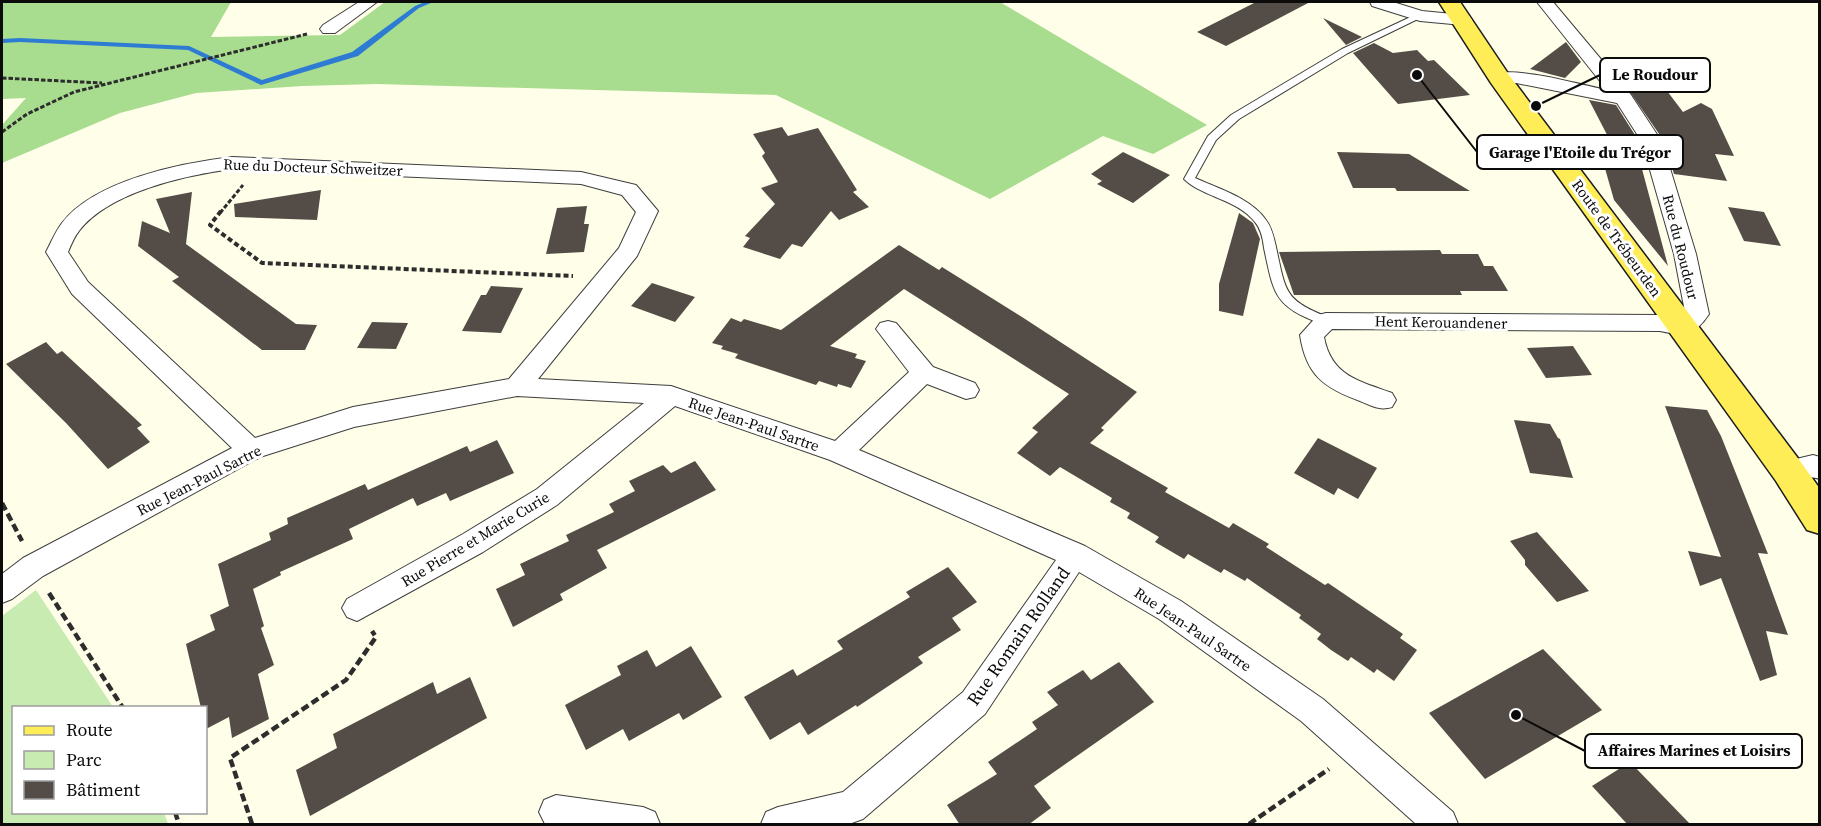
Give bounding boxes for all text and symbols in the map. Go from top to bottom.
callout: Le Roudour [1600,58,1710,92]
text: Le Roudour [1612,63,1699,85]
callout: Garage l'Etoile du Trégor [1477,135,1683,169]
text: Garage l'Etoile du Trégor [1489,141,1671,163]
street label: Rue du Docteur Schweitzer [223,153,404,181]
street label: Route de Trébeurden [1567,175,1667,301]
street label: Rue du Roudour [1658,192,1704,303]
street label: Hent Kerouandener [1374,310,1508,334]
street label: Rue Jean-Paul Sartre [686,392,823,456]
street label: Rue Jean-Paul Sartre [133,439,265,521]
street label: Rue Pierre et Marie Curie [397,486,553,592]
street label: Rue Romain Rolland [961,561,1075,711]
street label: Rue Jean-Paul Sartre [1130,582,1256,676]
legend [12,706,207,814]
text: Route [66,717,113,742]
callout: Affaires Marines et Loisirs [1585,734,1802,768]
text: Affaires Marines et Loisirs [1598,739,1790,761]
text: Parc [66,747,102,772]
text: Bâtiment [66,777,140,802]

